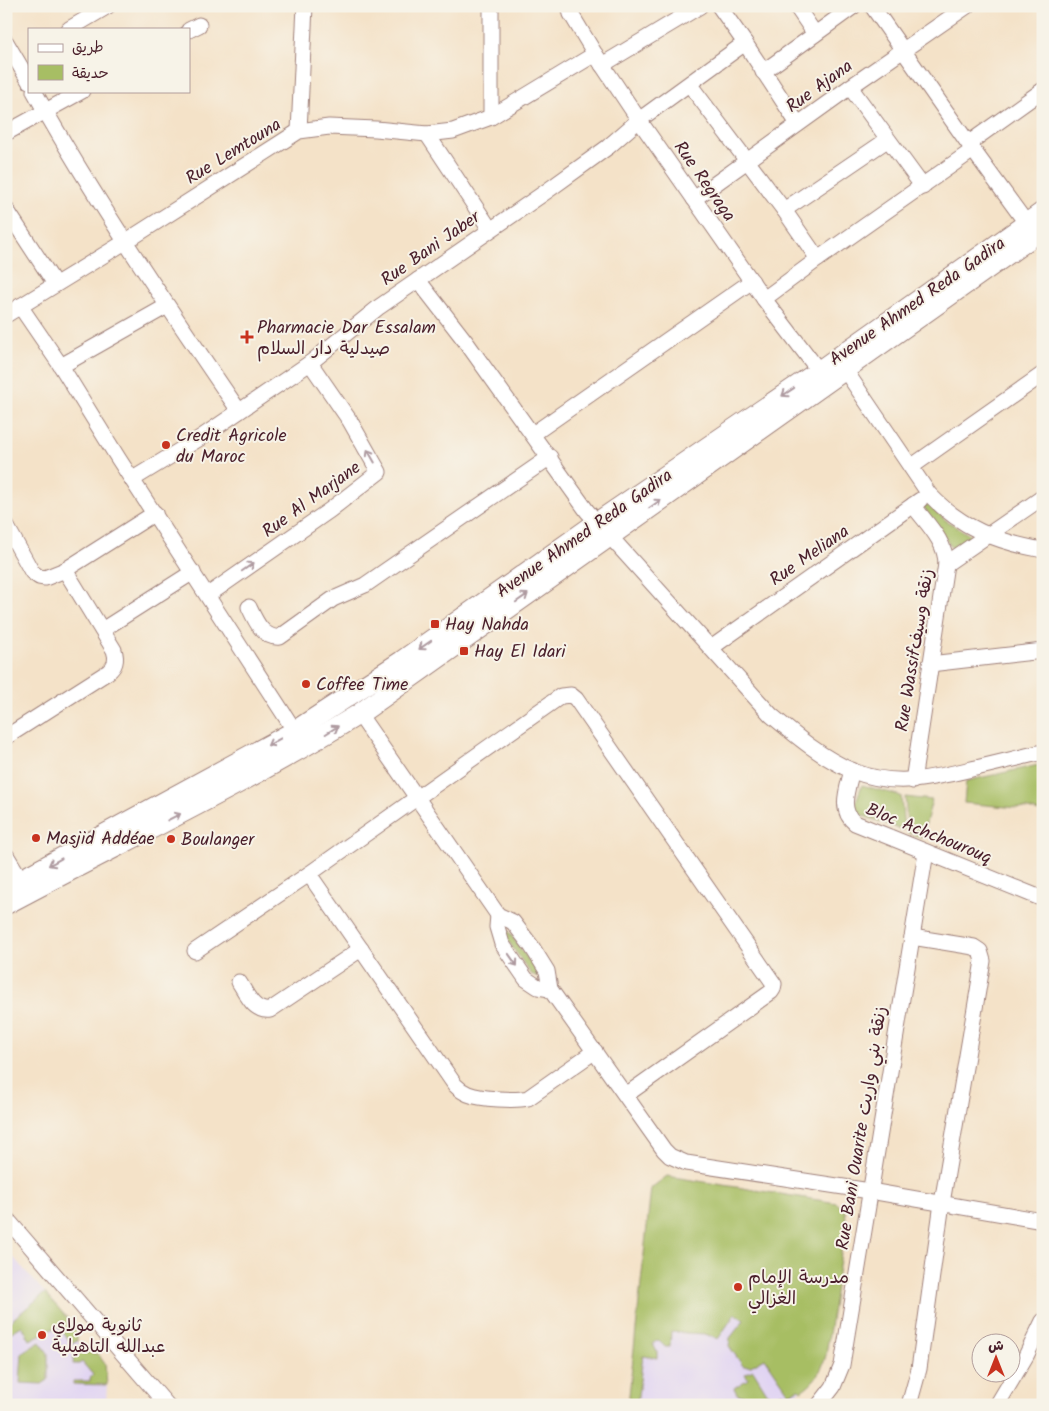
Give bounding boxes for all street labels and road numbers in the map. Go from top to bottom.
street label: Rue Ajana [780,53,859,121]
street label: Rue Lemtouna [180,111,288,193]
street label: Rue Regraga [665,135,742,228]
street label: Rue Bani Jaber [375,204,487,294]
street label: Avenue Ahmed Reda Gadira [824,230,1012,374]
street label: Rue Al Marjane [256,454,367,546]
street label: Avenue Ahmed Reda Gadira [491,462,679,606]
street label: Rue Meliana [764,518,856,594]
street label: Rue Wassifزنقة وسيف [888,567,943,734]
street label: Bloc Achchourouq [861,796,996,873]
street label: Rue Bani Ouarite زنقة بني واريت [829,1004,896,1252]

